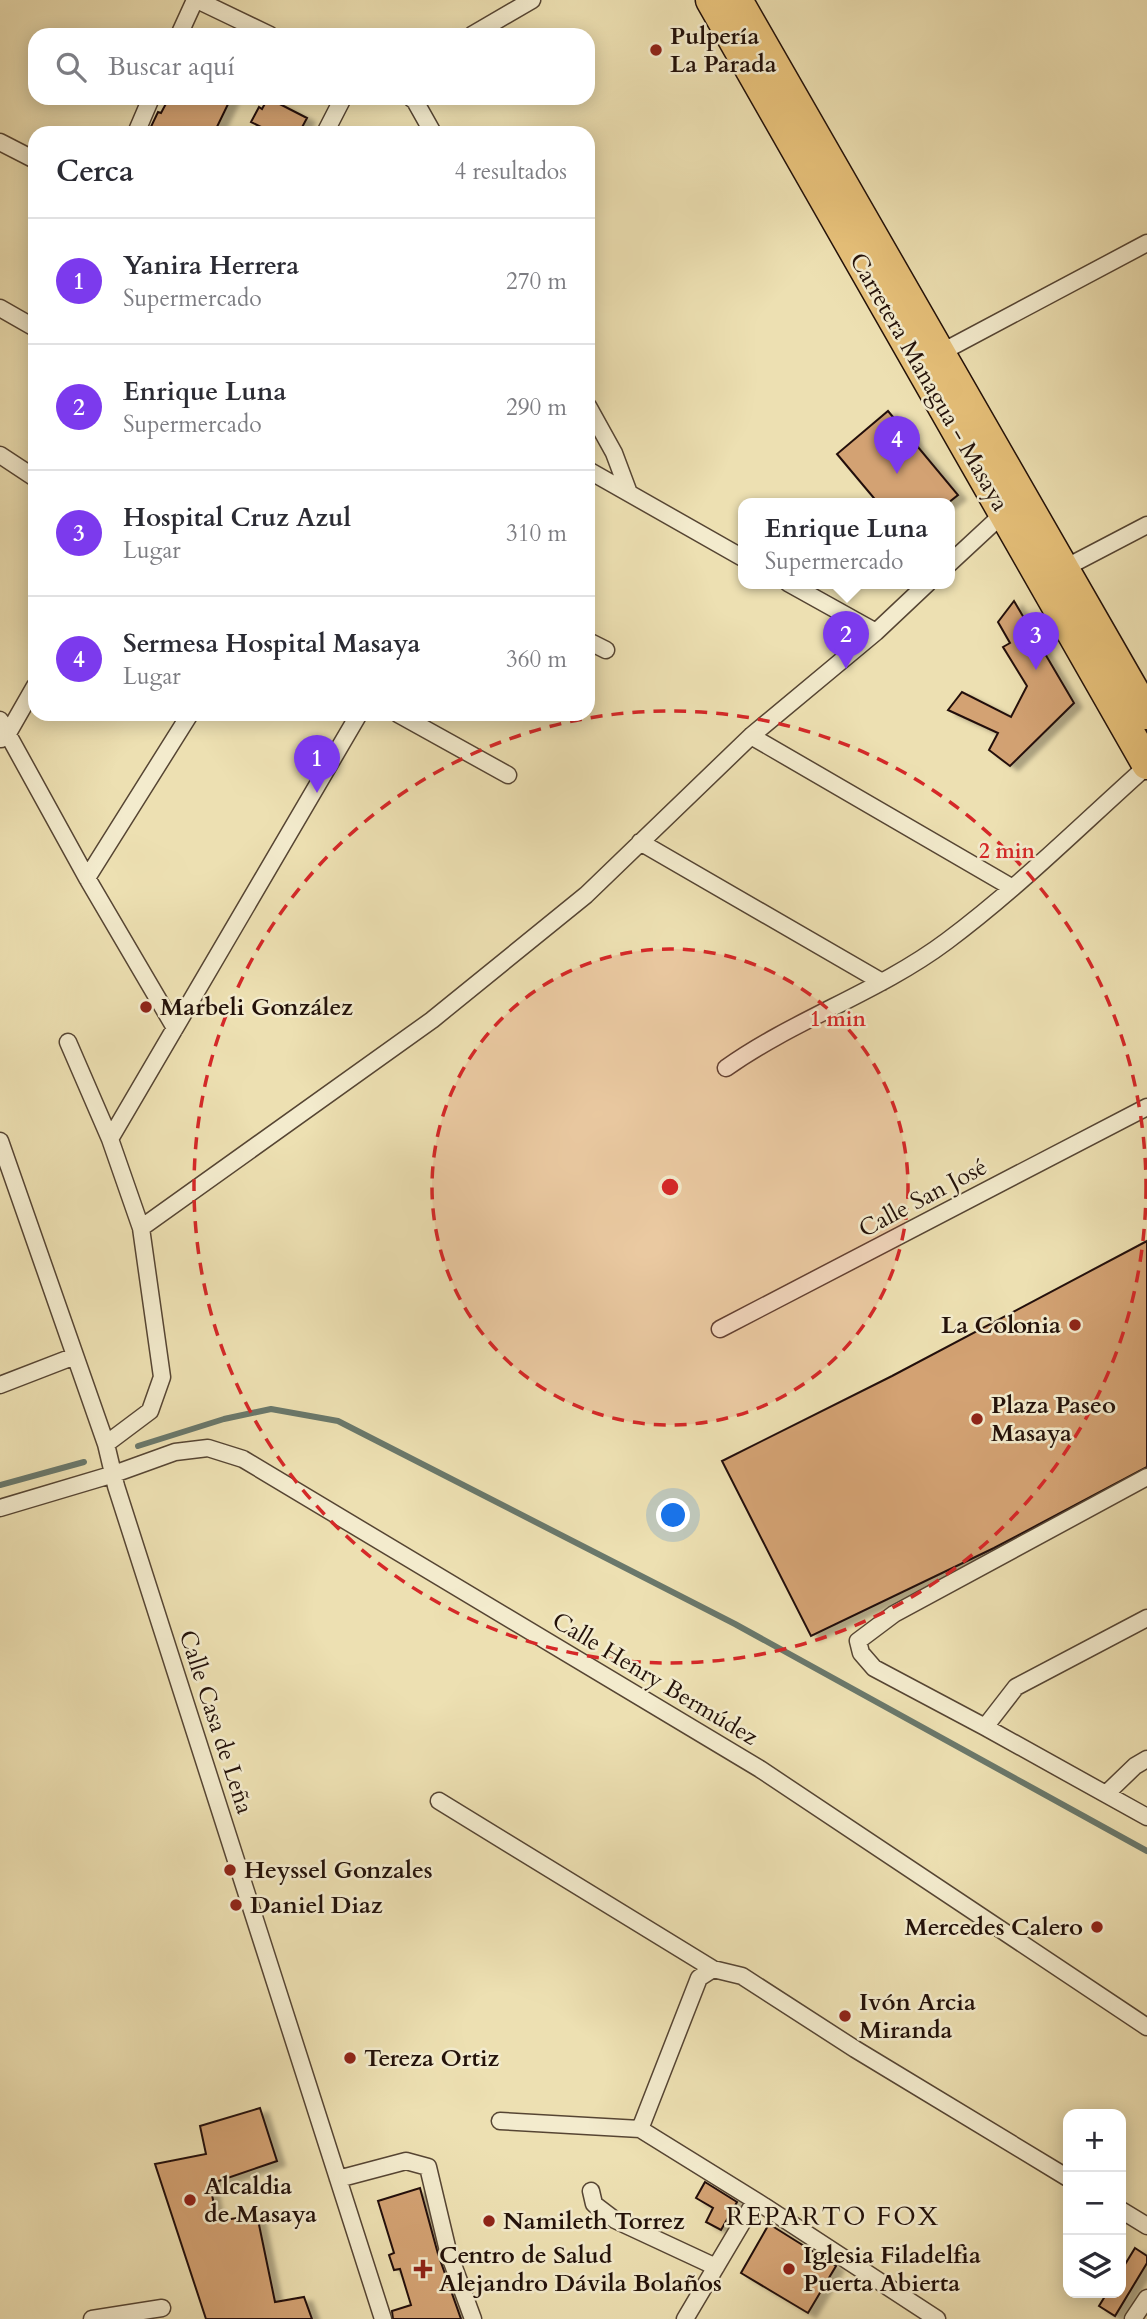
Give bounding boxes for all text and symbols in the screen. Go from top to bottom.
place label: Pulpería La Parada [670,20,777,81]
search box [28,28,595,105]
marker: Pulpería La Parada [648,42,664,58]
icon: search [52,48,90,86]
text: Buscar aquí [108,49,235,84]
text: Cerca [56,151,134,192]
text: 4 resultados [454,156,567,187]
street label: Carretera Managua - Masaya [841,247,1017,518]
text: Yanira Herrera [123,248,299,283]
text: 1 [73,266,85,297]
text: 270 m [506,266,567,297]
text: Supermercado [123,283,262,314]
text: Enrique Luna [123,374,286,409]
text: 2 [73,392,85,423]
text: 290 m [506,392,567,423]
text: Supermercado [123,409,262,440]
pin: 4 [874,416,920,474]
popup [738,498,955,589]
text: Hospital Cruz Azul [123,500,351,535]
text: Enrique Luna [765,511,928,546]
text: 3 [73,518,85,549]
text: 310 m [506,518,567,549]
text: Lugar [123,535,181,566]
text: Supermercado [765,546,903,577]
pin: 2 [823,611,869,669]
pin: 3 [1013,612,1059,670]
text: Sermesa Hospital Masaya [123,626,420,661]
text: 4 [73,644,85,675]
text: 360 m [506,644,567,675]
text: Lugar [123,661,181,692]
pin: 1 [294,735,340,793]
text: 2 min [979,837,1035,866]
place label: Marbeli González [160,991,353,1024]
marker: Marbeli González [138,999,154,1015]
text: 1 min [810,1005,866,1034]
street label: Calle San José [853,1150,993,1246]
centre of rings [658,1175,682,1199]
place label: La Colonia [941,1309,1061,1342]
marker: La Colonia [1067,1317,1083,1333]
place label: Plaza Paseo Masaya [991,1389,1116,1450]
marker: Plaza Paseo Masaya [969,1411,985,1427]
your location [656,1498,690,1532]
street label: Calle Henry Bermúdez [546,1604,764,1754]
street label: Calle Casa de Leña [171,1626,261,1819]
place label: Heyssel Gonzales [244,1854,433,1887]
marker: Heyssel Gonzales [222,1862,238,1878]
place label: Daniel Diaz [250,1889,383,1922]
marker: Daniel Diaz [228,1897,244,1913]
place label: Mercedes Calero [904,1911,1083,1944]
marker: Mercedes Calero [1089,1919,1105,1935]
place label: Ivón Arcia Miranda [859,1986,976,2047]
marker: Ivón Arcia Miranda [837,2008,853,2024]
place label: Tereza Ortiz [364,2042,500,2075]
marker: Tereza Ortiz [342,2050,358,2066]
map controls [1063,2109,1126,2298]
button: + [1063,2109,1126,2172]
place label: Alcaldia de Masaya [204,2170,317,2231]
button: − [1063,2172,1126,2235]
marker: Alcaldia de Masaya [182,2192,198,2208]
district label: REPARTO FOX [726,2199,940,2234]
place label: Namileth Torrez [503,2205,685,2238]
marker: Namileth Torrez [481,2213,497,2229]
button: layers [1063,2235,1126,2298]
place label: Centro de Salud Alejandro Dávila Bolaños [439,2239,722,2300]
place label: Iglesia Filadelfia Puerta Abierta [803,2239,981,2300]
marker: Centro de Salud Alejandro Dávila Bolaños [413,2259,433,2279]
marker: Iglesia Filadelfia Puerta Abierta [781,2261,797,2277]

